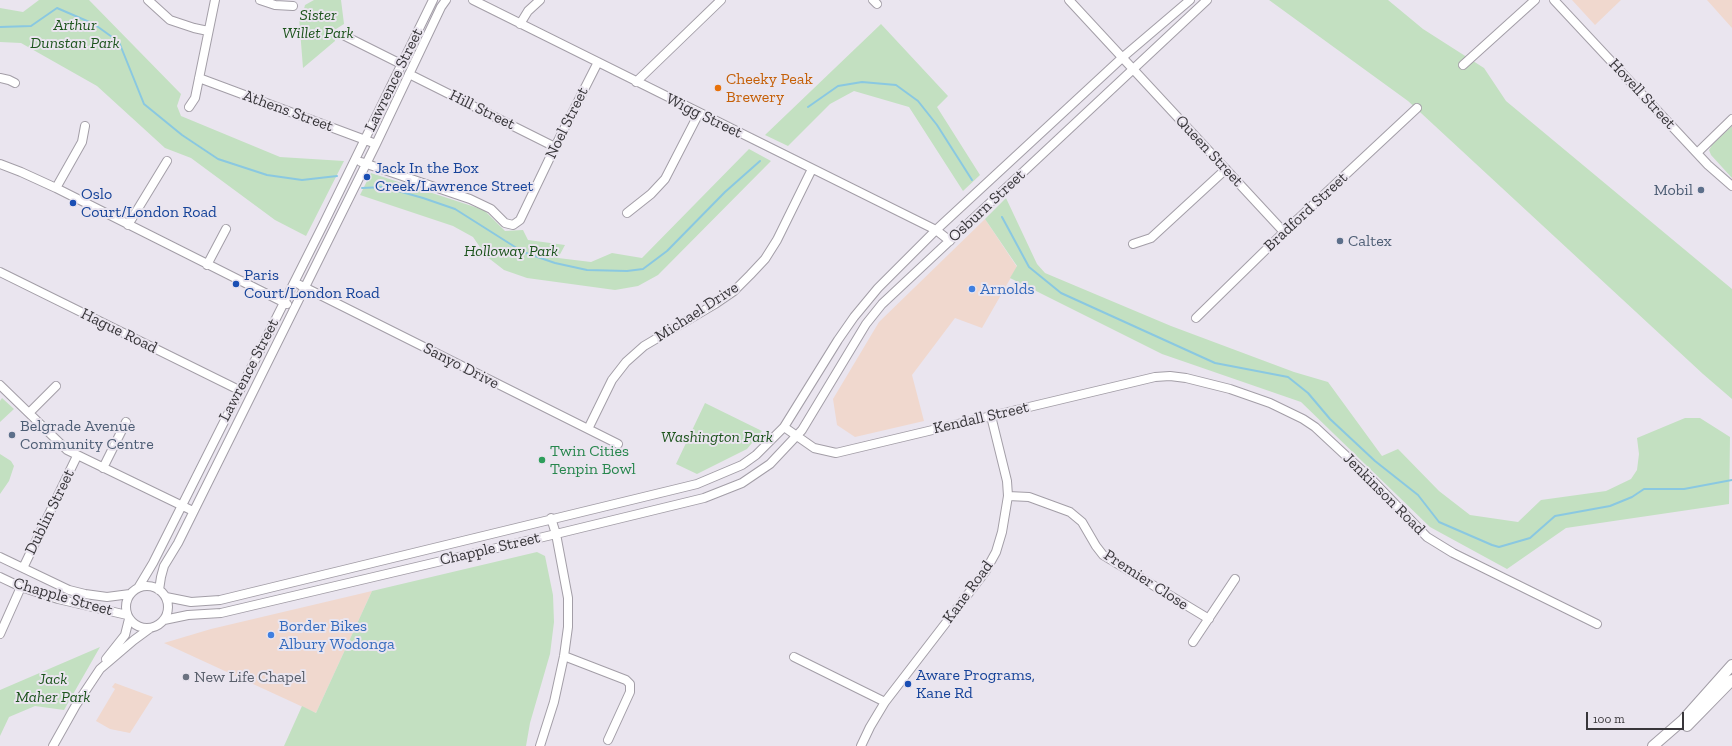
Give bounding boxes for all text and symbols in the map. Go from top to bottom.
park label: Sister Willet Park [282,5,354,43]
park label: Arthur Dunstan Park [30,15,120,53]
street label: Lawrence Street [361,25,427,135]
street label: Hovell Street [1605,55,1679,133]
place label: Cheeky Peak Brewery [726,69,813,107]
marker: Cheeky Peak Brewery [713,83,723,93]
street label: Noel Street [541,84,593,162]
street label: Athens Street [240,86,336,136]
street label: Hill Street [446,86,518,134]
street label: Wigg Street [663,89,745,143]
street label: Queen Street [1171,111,1247,191]
place label: Jack In the Box Creek/Lawrence Street [375,158,533,196]
street label: Osburn Street [945,166,1029,246]
street label: Bradford Street [1260,168,1352,256]
marker: Jack In the Box Creek/Lawrence Street [362,172,372,182]
place label: Mobil [1654,180,1693,200]
place label: Oslo Court/London Road [81,184,217,222]
marker: Mobil [1696,185,1706,195]
marker: Oslo Court/London Road [68,198,78,208]
place label: Caltex [1348,231,1392,251]
marker: Caltex [1335,236,1345,246]
park label: Holloway Park [464,241,558,261]
place label: Paris Court/London Road [244,265,380,303]
street label: Michael Drive [652,278,742,346]
marker: Paris Court/London Road [231,279,241,289]
place label: Arnolds [980,279,1035,299]
marker: Arnolds [967,284,977,294]
street label: Hague Road [78,304,160,358]
street label: Lawrence Street [215,316,283,424]
street label: Sanyo Drive [420,339,502,393]
street label: Kendall Street [931,398,1031,438]
place label: Belgrade Avenue Community Centre [20,416,154,454]
park label: Washington Park [661,427,773,447]
marker: Belgrade Avenue Community Centre [7,430,17,440]
place label: Twin Cities Tenpin Bowl [550,441,636,479]
street label: Jenkinson Road [1339,449,1429,539]
marker: Twin Cities Tenpin Bowl [537,455,547,465]
street label: Dublin Street [21,466,79,558]
street label: Chapple Street [438,528,542,570]
street label: Premier Close [1100,546,1192,614]
street label: Kane Road [939,557,997,627]
street label: Chapple Street [11,574,115,620]
place label: Border Bikes Albury Wodonga [279,616,395,654]
marker: Border Bikes Albury Wodonga [266,630,276,640]
place label: Aware Programs, Kane Rd [916,665,1035,703]
place label: New Life Chapel [194,667,306,687]
park label: Jack Maher Park [16,669,90,707]
marker: New Life Chapel [181,672,191,682]
marker: Aware Programs, Kane Rd [903,679,913,689]
scale bar [1588,704,1686,730]
text: 100 m [1593,712,1625,726]

